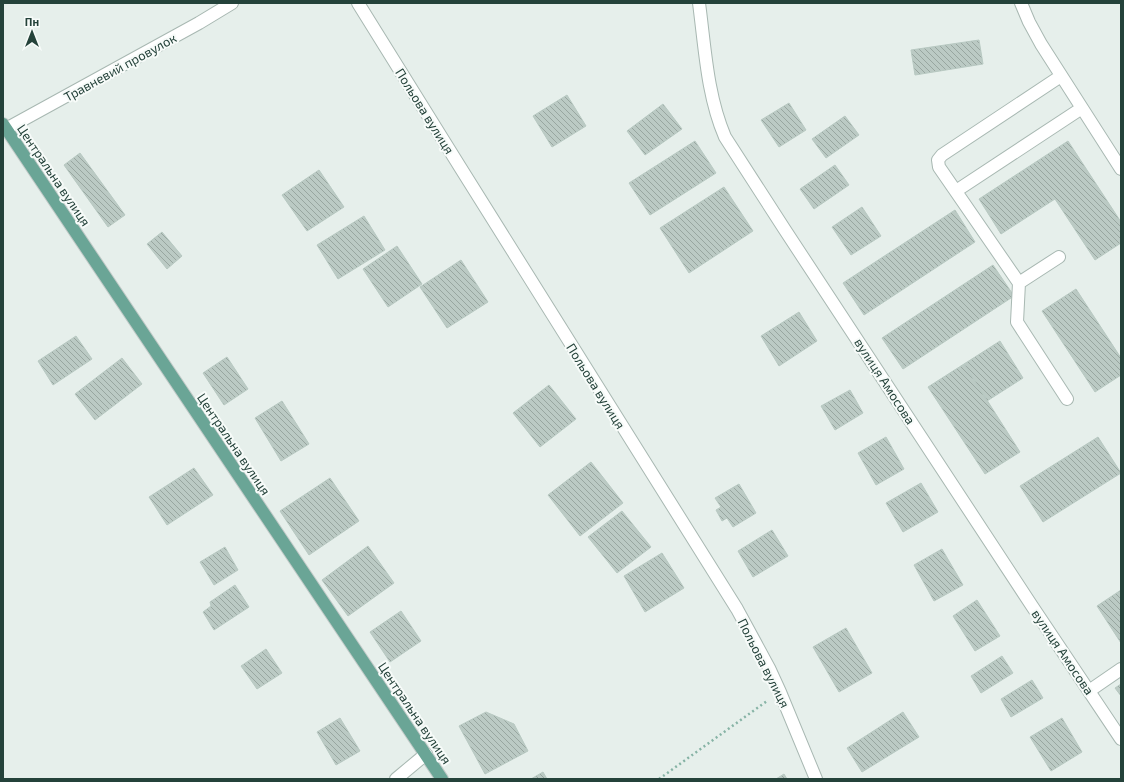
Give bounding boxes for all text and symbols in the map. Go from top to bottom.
north arrow [12,12,52,52]
text: Пн [25,15,39,28]
street label: Травневий провулок [61,29,179,105]
street label: Польова вулиця [392,65,458,157]
street label: Центральна вулиця [14,121,94,229]
street label: вулиця Амосова [851,335,919,427]
street label: Польова вулиця [563,340,629,432]
street label: Центральна вулиця [194,390,274,498]
street label: вулиця Амосова [1029,606,1097,698]
street label: Польова вулиця [735,616,793,710]
street label: Центральна вулиця [375,659,455,767]

